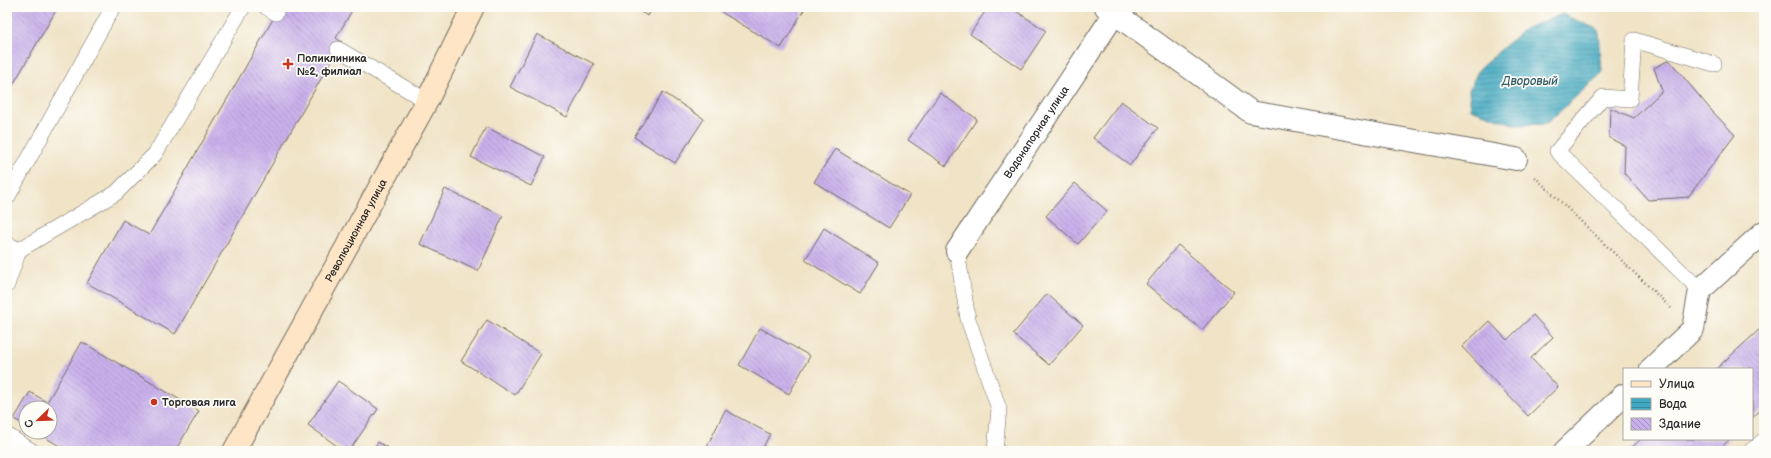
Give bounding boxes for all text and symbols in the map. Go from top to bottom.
place label: Поликлиника №2, филиал [297,52,367,78]
marker: Поликлиника №2, филиал [282,58,294,70]
water label: Дворовый [1501,74,1558,89]
street label: Водонапорная улица [1001,83,1072,181]
street label: Революционная улица [322,176,390,284]
legend [1623,368,1753,440]
text: Улица [1659,377,1695,392]
place label: Торговая лига [162,396,237,409]
marker: Торговая лига [149,397,159,407]
text: Вода [1659,397,1687,412]
north arrow [18,400,58,440]
text: С [22,417,37,430]
text: Здание [1659,417,1701,432]

